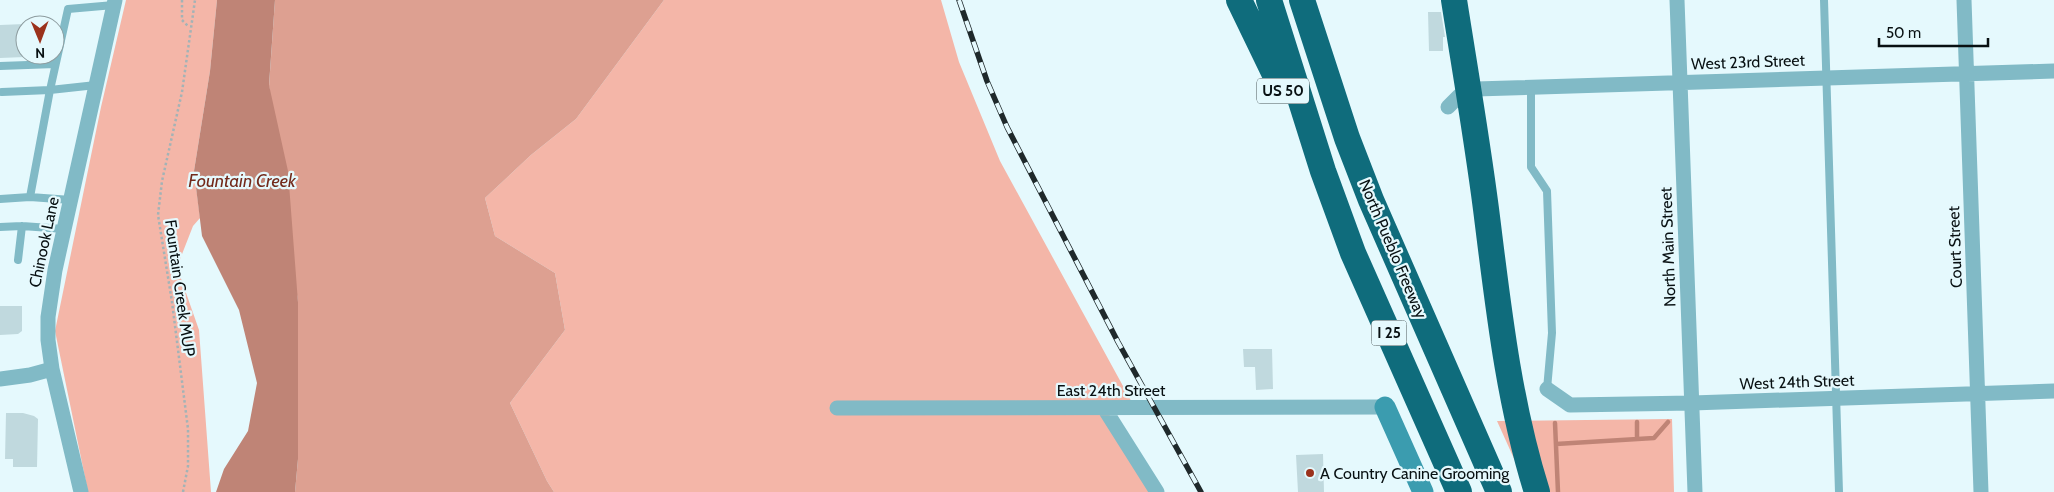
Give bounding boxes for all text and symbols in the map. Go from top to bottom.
north arrow [15,15,65,65]
scale bar [1879,15,1988,47]
text: 50 m [1886,24,1921,42]
text: N [35,44,45,62]
street label: West 23rd Street [1691,50,1806,73]
road number: US 50 [1257,78,1309,104]
water label: Fountain Creek [188,170,297,192]
street label: North Pueblo Freeway [1355,177,1431,321]
street label: North Main Street [1656,186,1680,307]
street label: Chinook Lane [25,195,63,289]
street label: Court Street [1944,205,1966,288]
street label: Fountain Creek MUP [161,218,199,358]
road number: I 25 [1372,320,1406,346]
street label: West 24th Street [1739,370,1855,393]
street label: East 24th Street [1057,381,1166,400]
place label: A Country Canine Grooming [1320,464,1510,483]
marker: A Country Canine Grooming [1304,467,1316,479]

